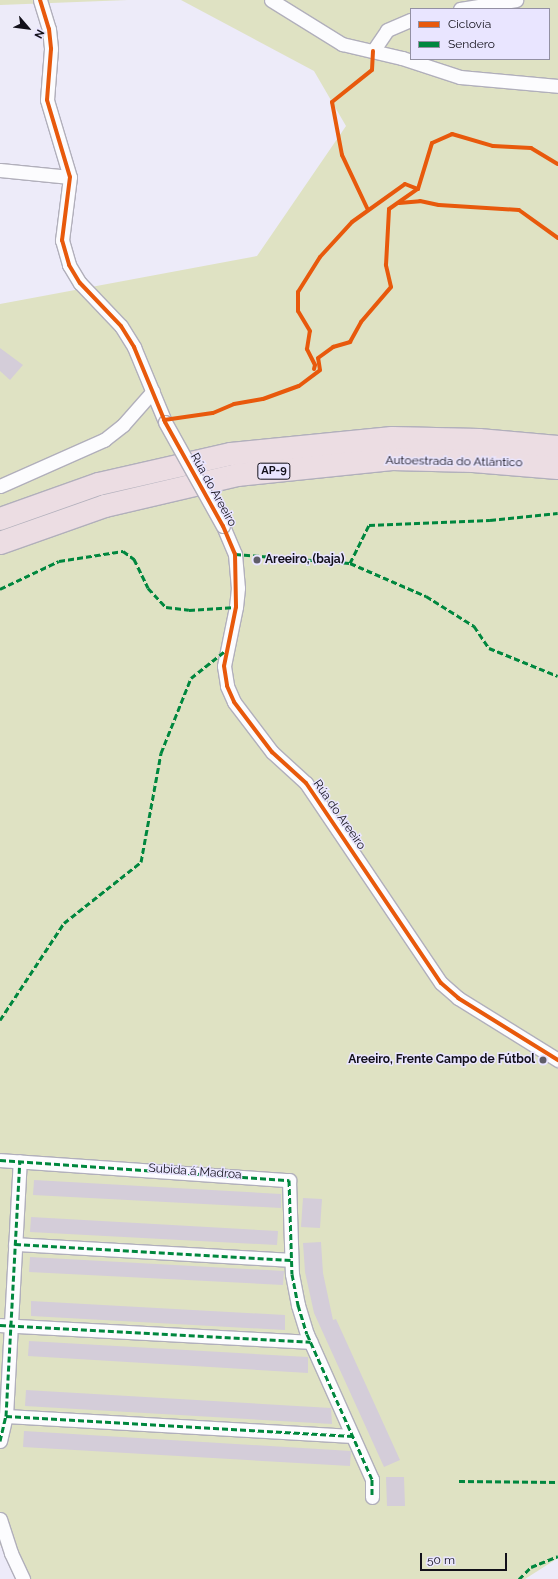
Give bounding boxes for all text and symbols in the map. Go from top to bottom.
north arrow [8,8,48,48]
legend [410,8,550,60]
text: Ciclovía [448,17,491,31]
text: N [31,27,47,41]
text: Sendero [448,37,495,51]
street label: Rúa do Areeiro [187,451,239,529]
street label: Autoestrada do Atlántico [385,454,523,470]
road number: AP-9 [257,462,291,480]
place label: Areeiro, (baja) [265,553,344,567]
marker: Areeiro, (baja) [252,555,262,565]
street label: Rúa do Areeiro [310,777,368,853]
place label: Areeiro, Frente Campo de Fútbol [348,1053,535,1067]
marker: Areeiro, Frente Campo de Fútbol [538,1055,548,1065]
street label: Subida á Madroa [148,1162,242,1182]
scale bar [422,1545,509,1571]
text: 50 m [427,1553,455,1567]

